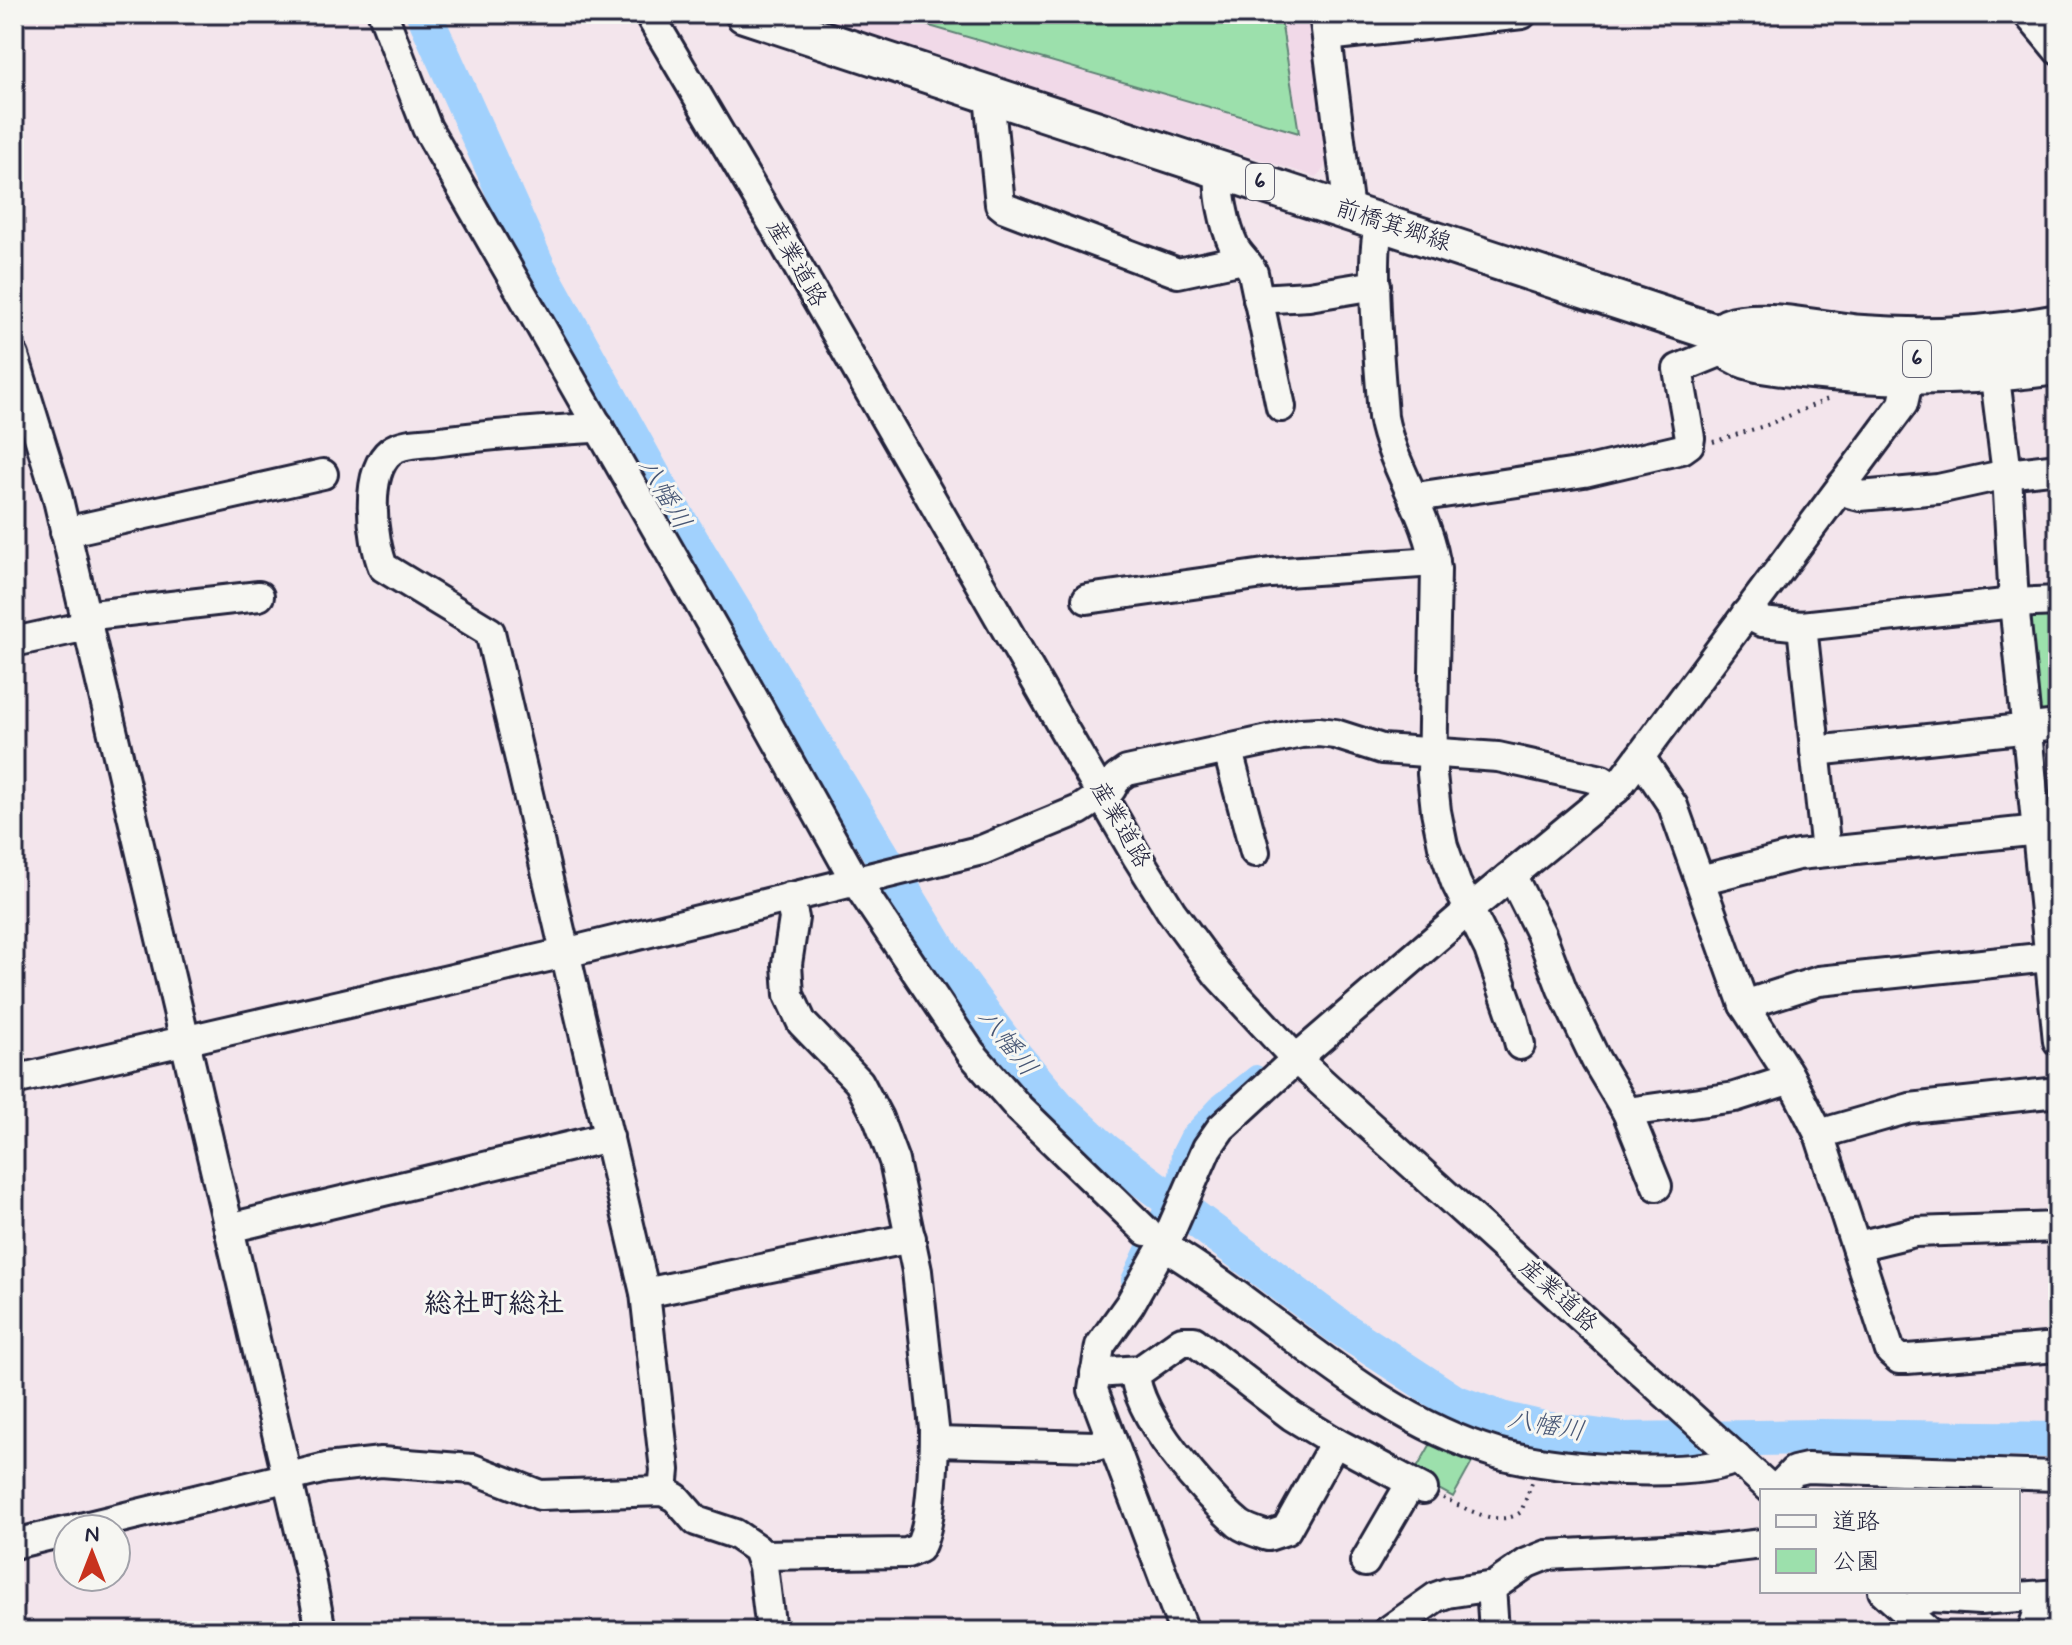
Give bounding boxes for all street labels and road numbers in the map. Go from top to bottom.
road number: 6 [1246,164,1274,200]
street label: 前橋箕郷線 [1331,193,1455,259]
street label: 産業道路 [759,215,833,313]
road number: 6 [1903,341,1931,377]
street label: 産業道路 [1083,776,1157,874]
street label: 産業道路 [1512,1252,1604,1340]

